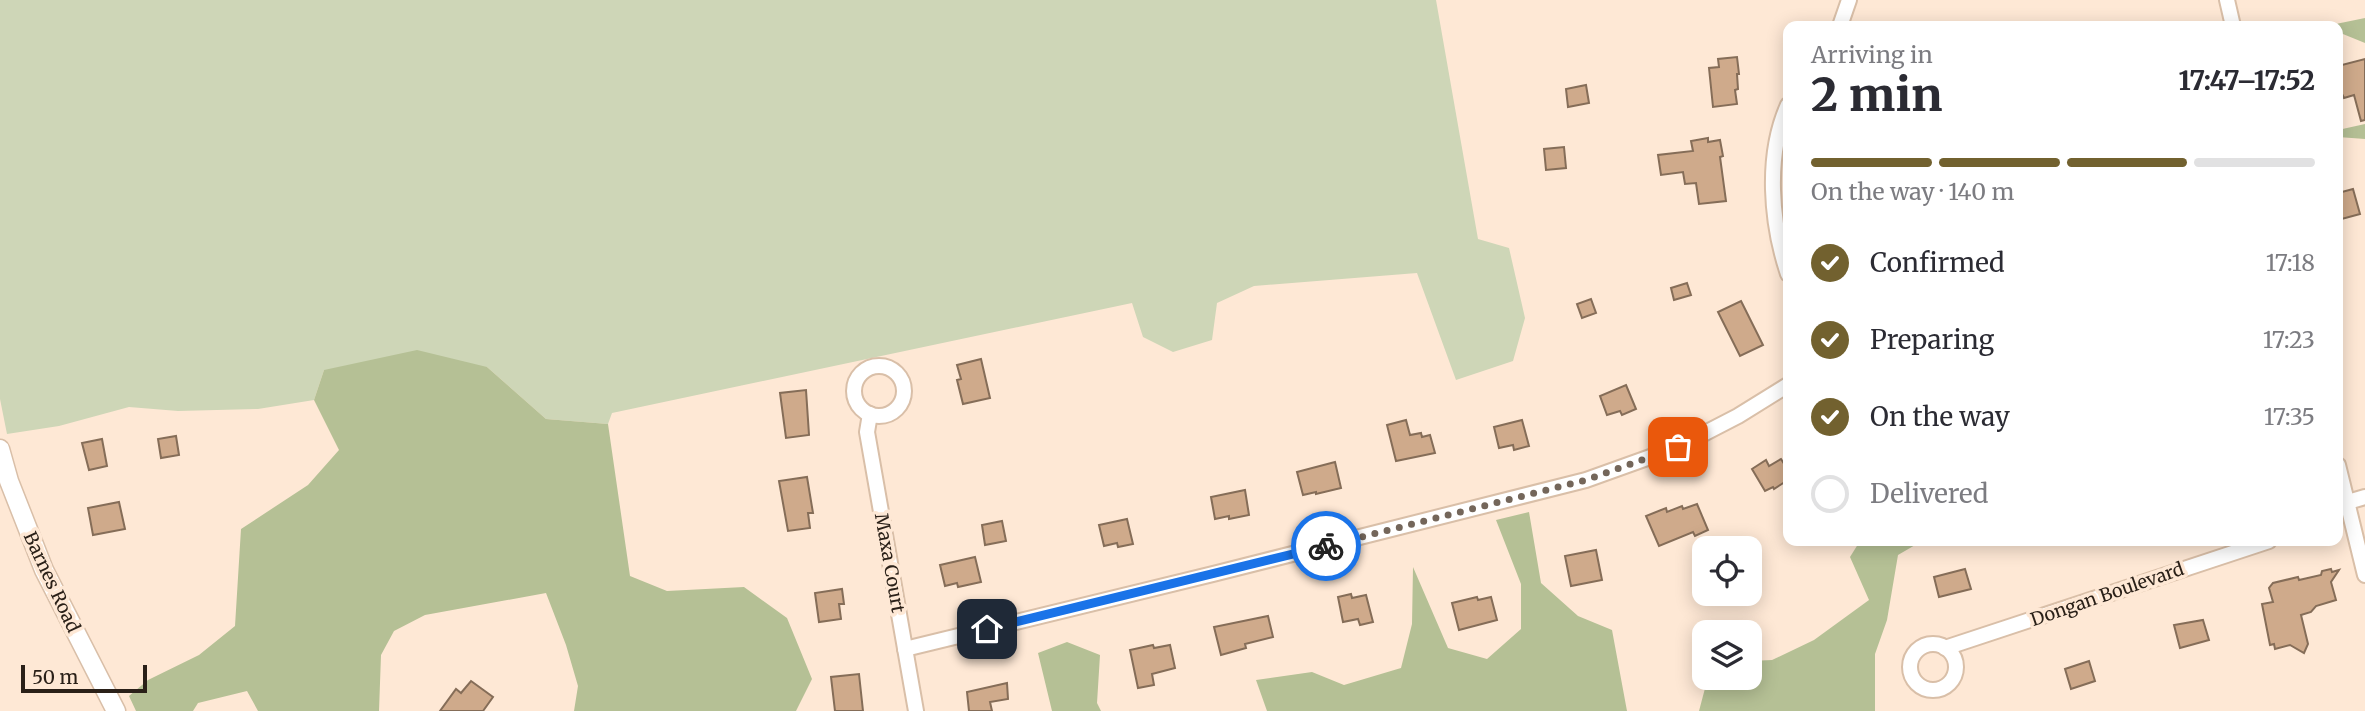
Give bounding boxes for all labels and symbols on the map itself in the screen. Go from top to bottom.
pin [1648,417,1708,477]
street label: Maxa Court [870,511,910,615]
courier [1291,511,1361,581]
street label: Barnes Road [19,528,85,636]
street label: Dongan Boulevard [2027,557,2187,631]
pin [957,599,1017,659]
scale bar [21,662,147,694]

